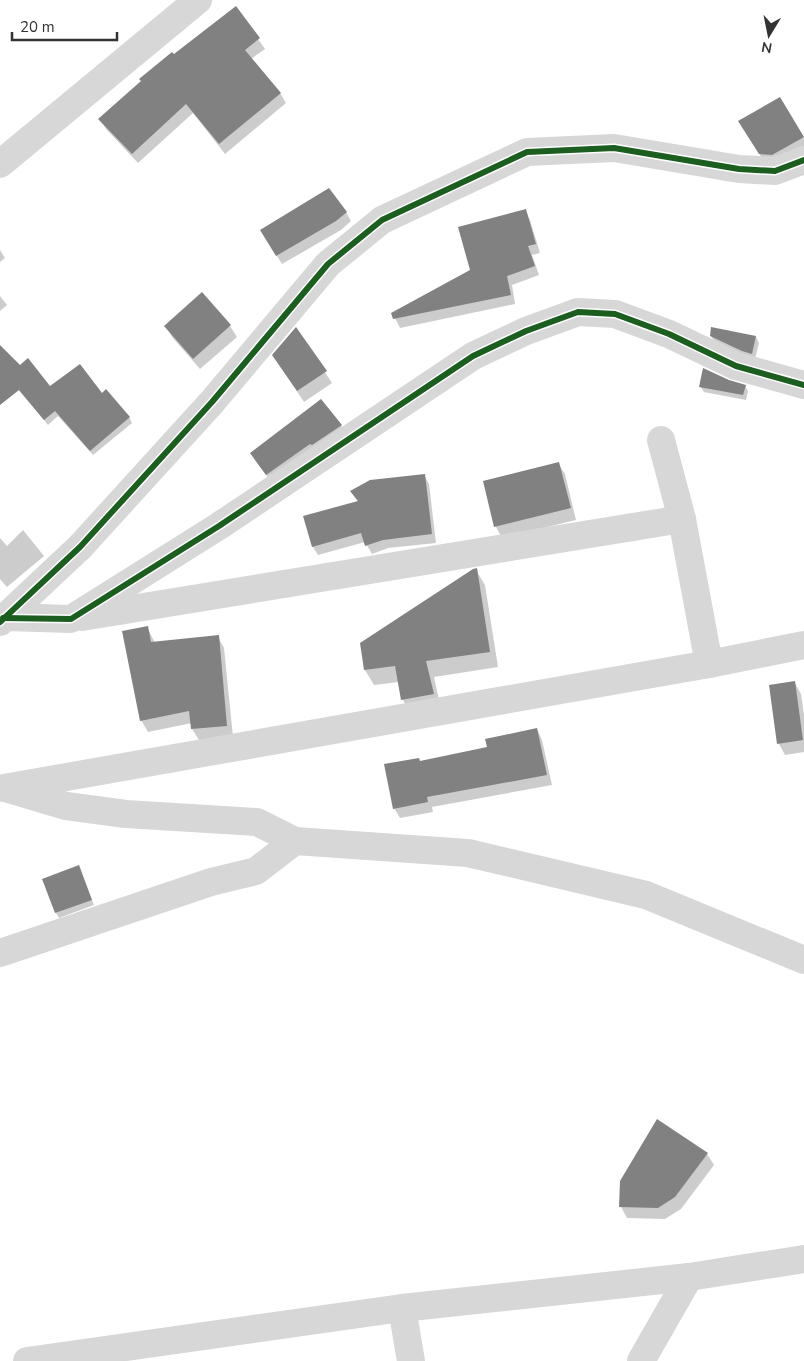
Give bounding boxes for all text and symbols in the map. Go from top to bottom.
scale bar [12,10,118,42]
north arrow [744,10,794,60]
text: 20 m [20,17,55,37]
text: N [760,37,774,58]

